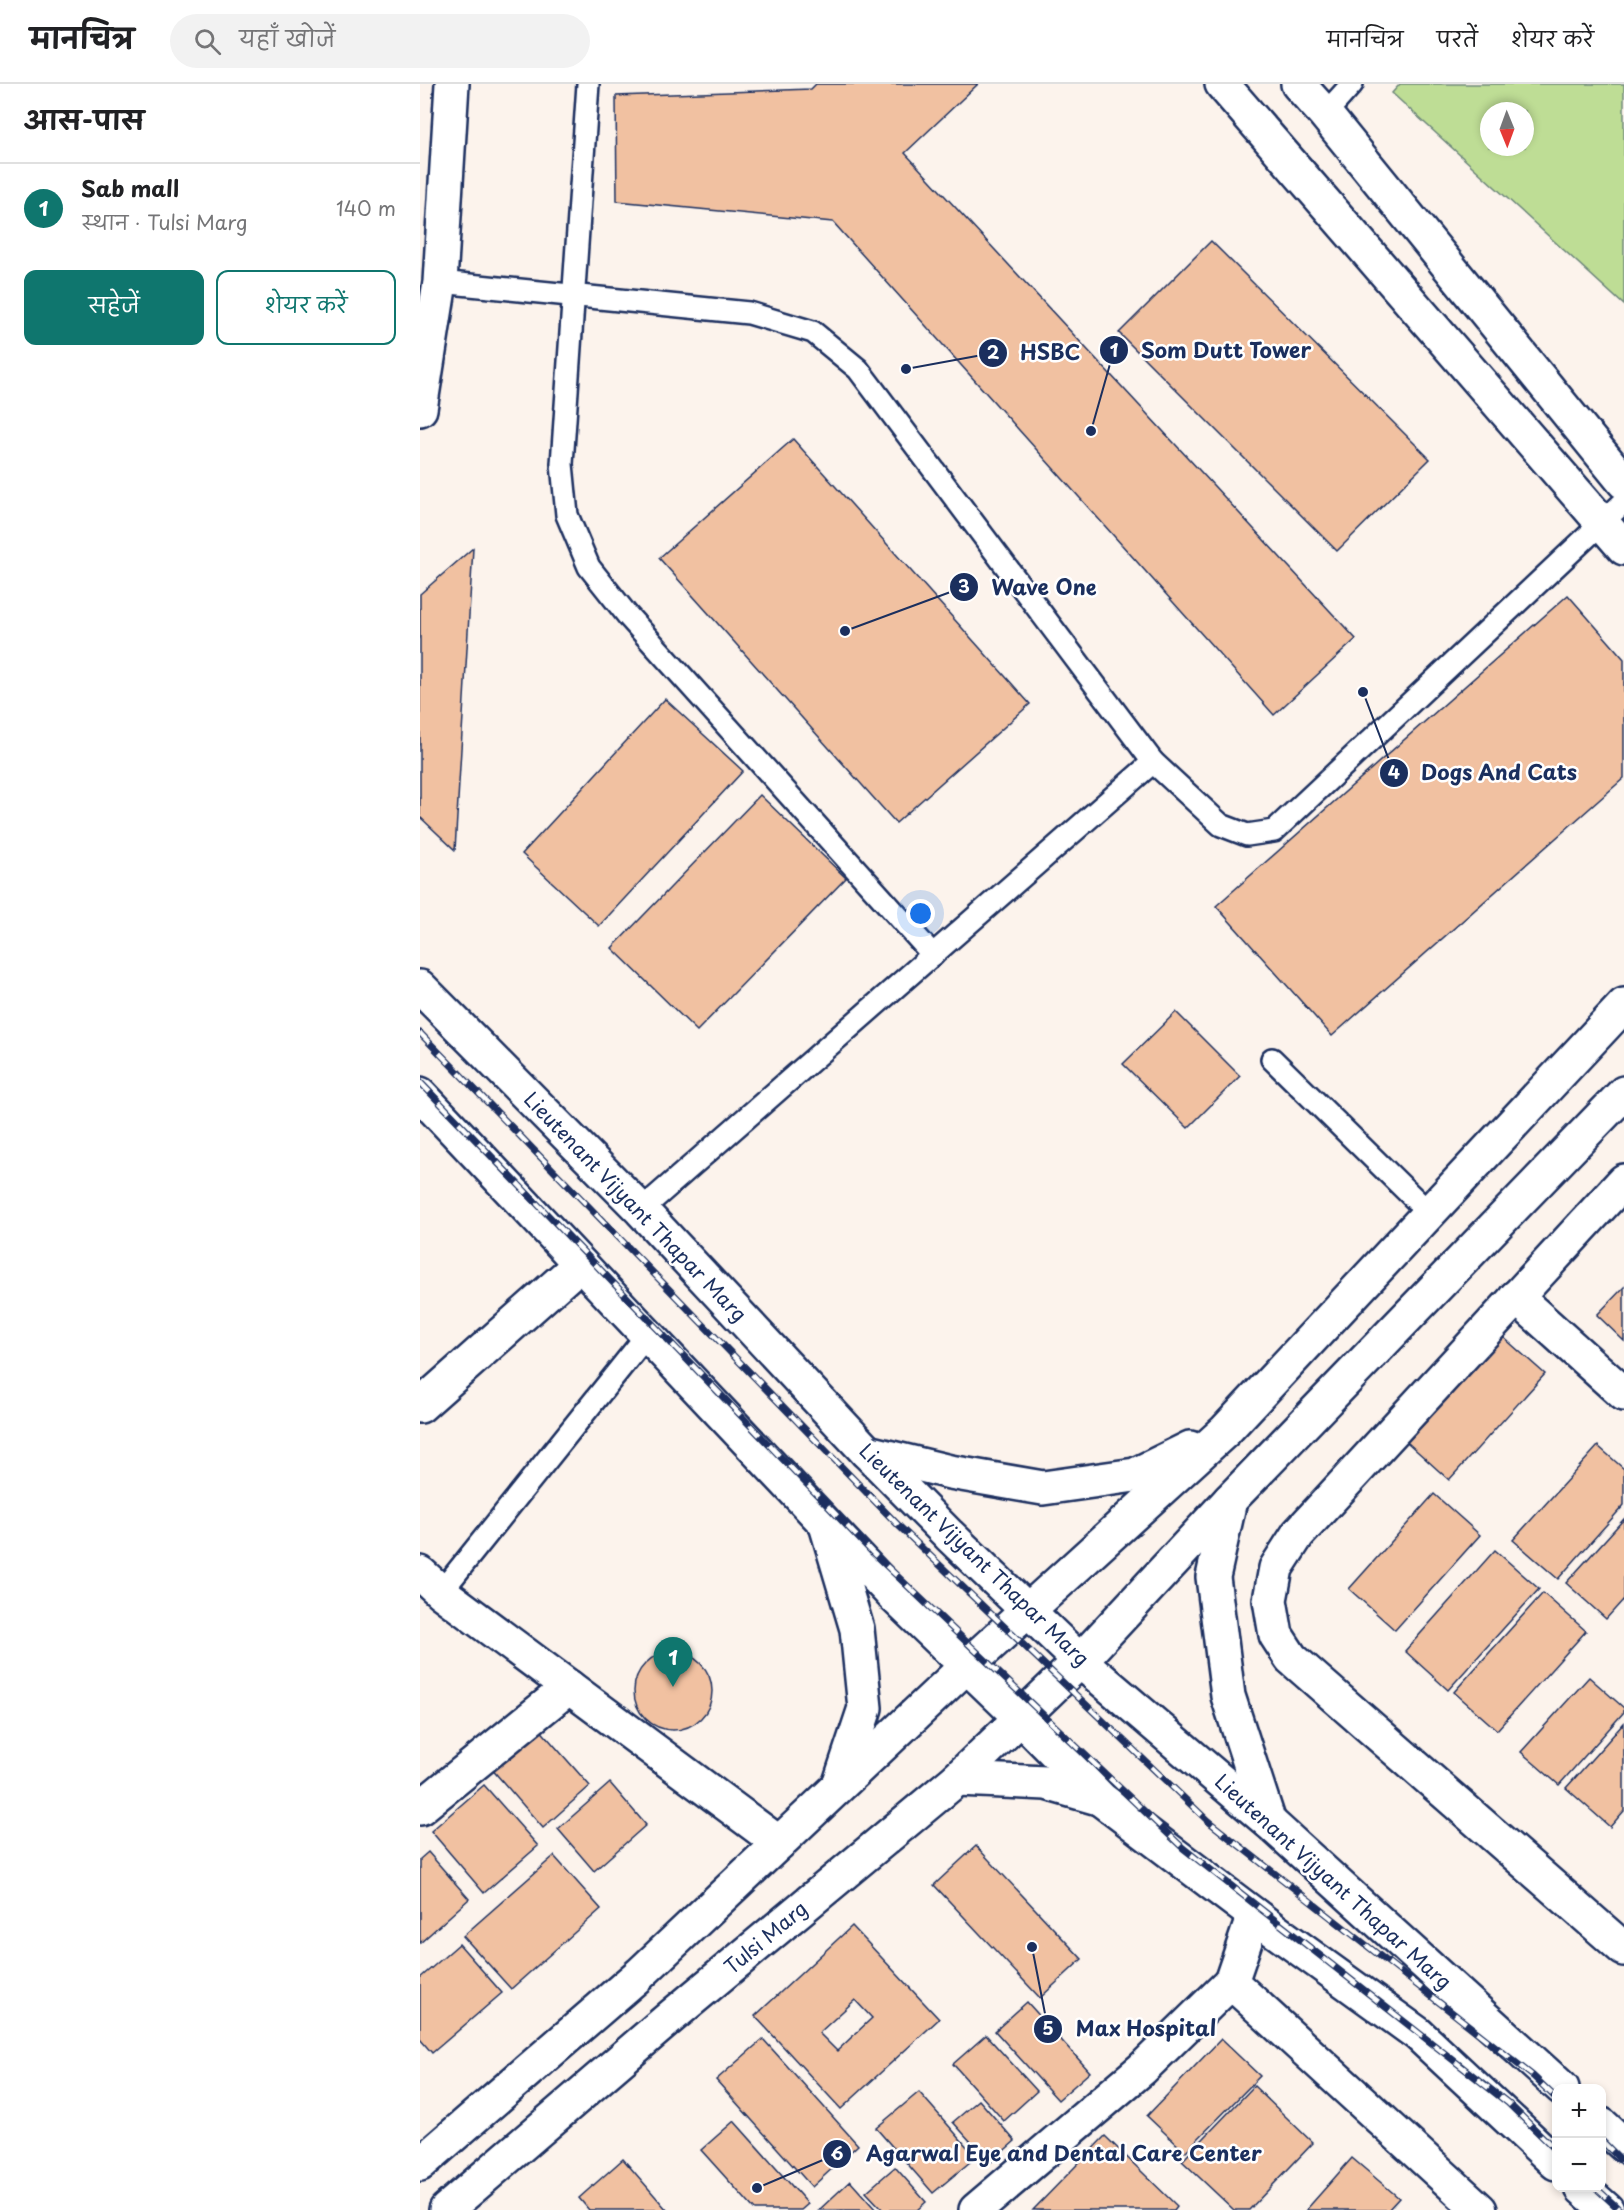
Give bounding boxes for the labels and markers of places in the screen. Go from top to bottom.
callout: Som Dutt Tower [1099,331,1323,370]
callout: HSBC [978,334,1093,373]
callout: Wave One [949,568,1108,607]
callout: Dogs And Cats [1379,753,1590,792]
pin: 1 [654,1638,692,1687]
callout: Max Hospital [1033,2009,1229,2048]
callout: Agarwal Eye and Dental Care Center [822,2134,1276,2173]

